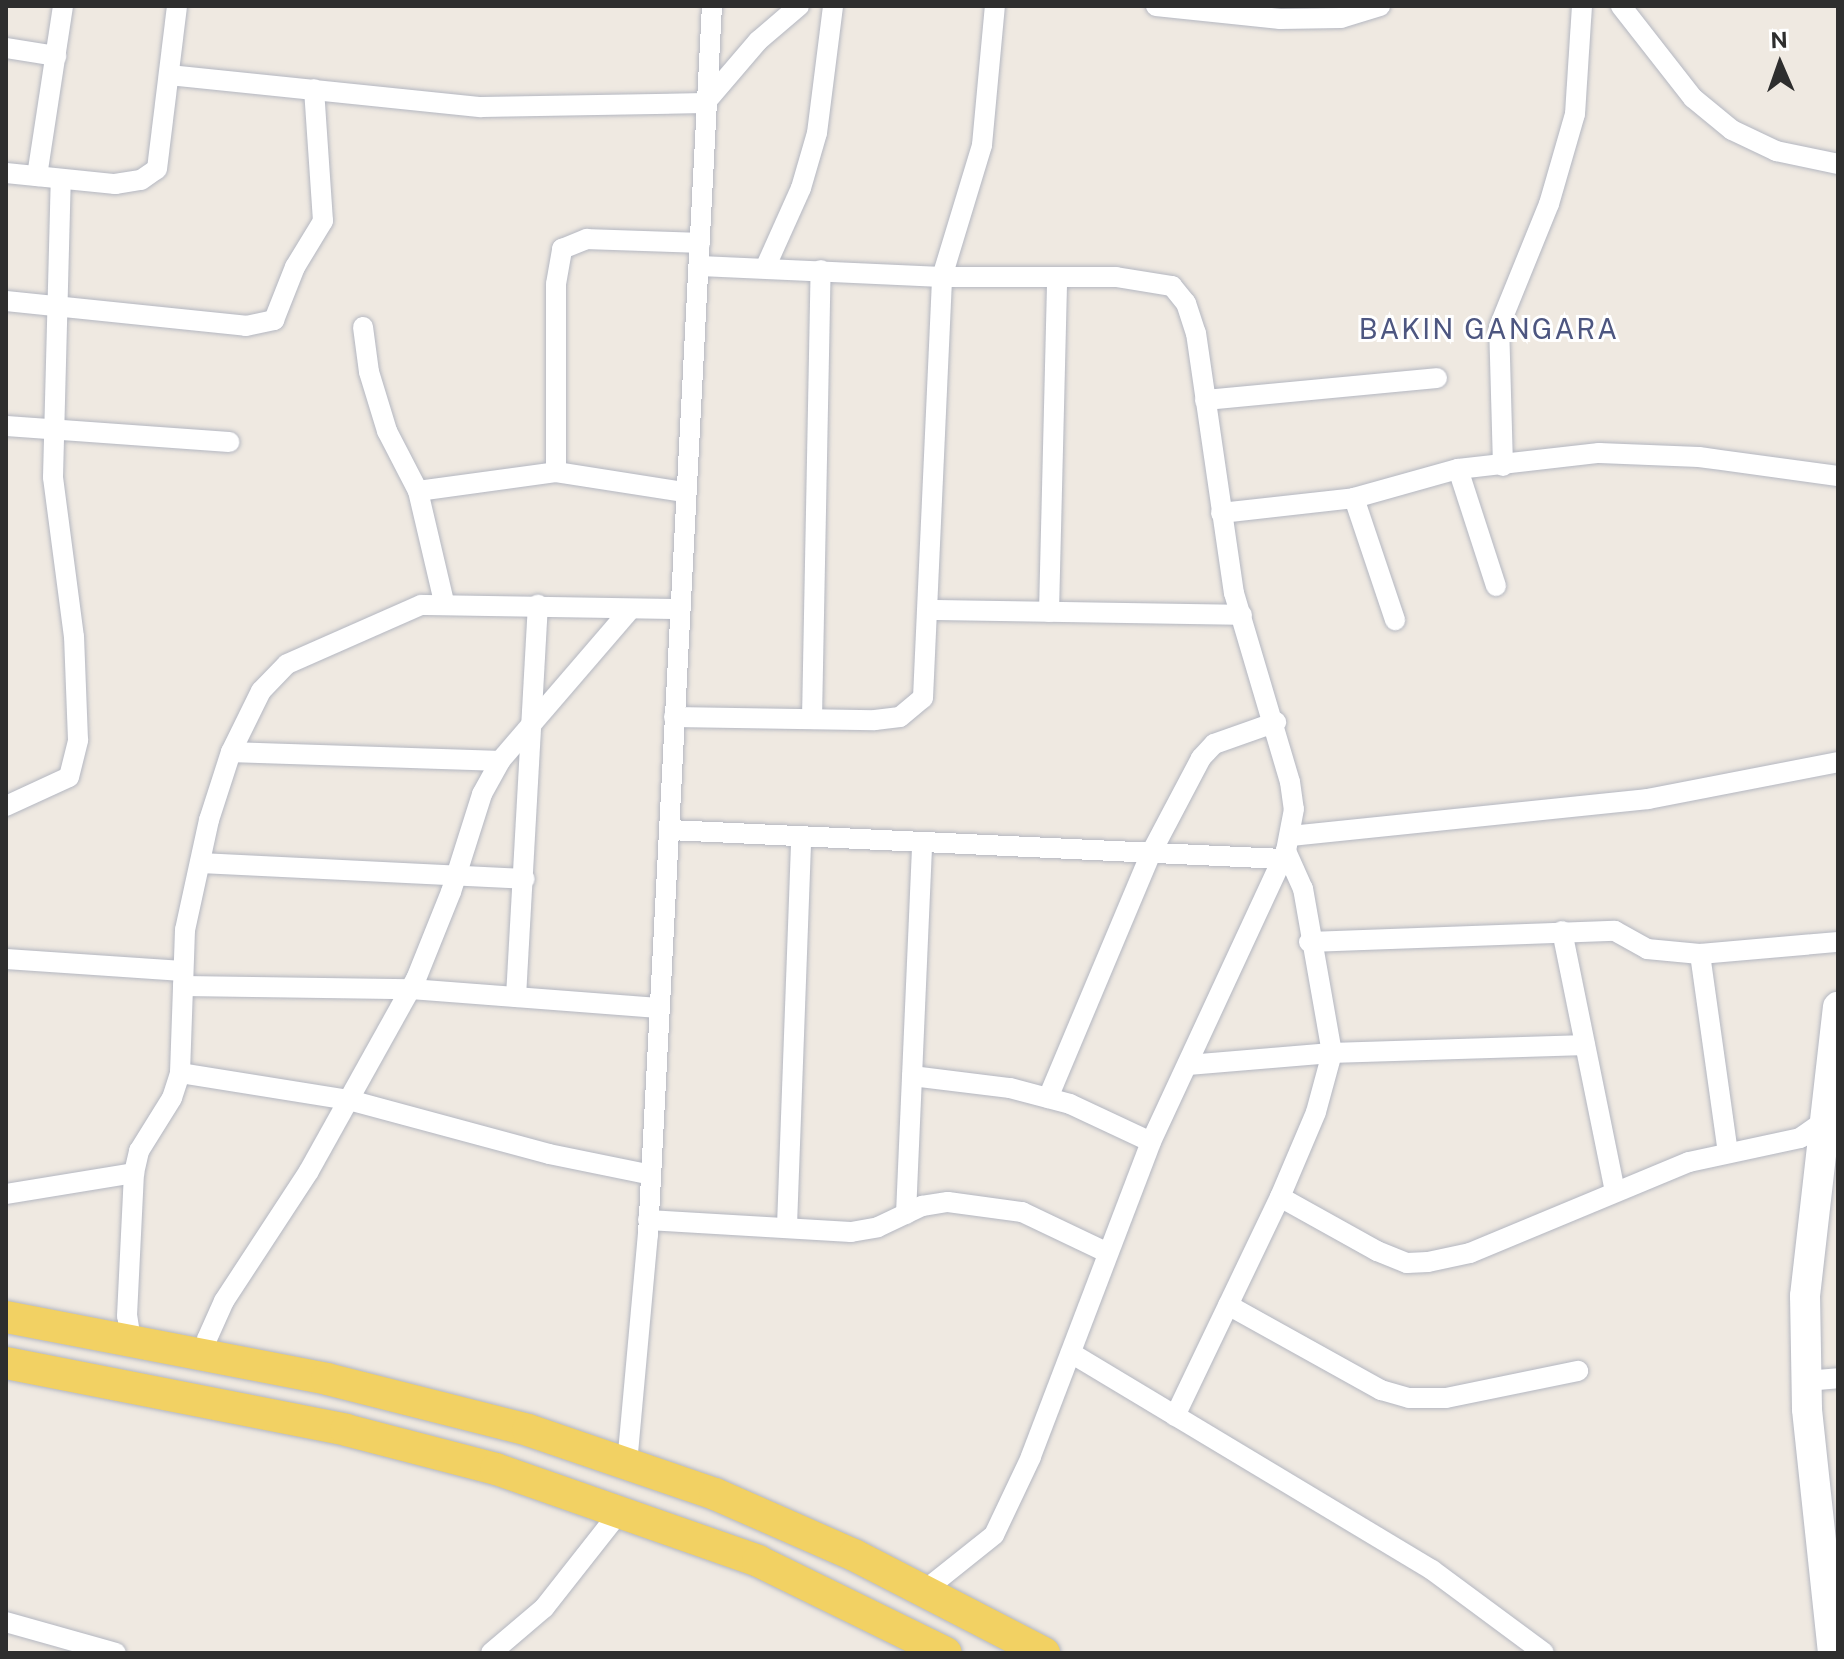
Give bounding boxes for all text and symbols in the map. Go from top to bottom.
north arrow [1740,24,1820,104]
text: N [1770,27,1788,53]
district label: BAKIN GANGARA [1359,312,1619,346]

